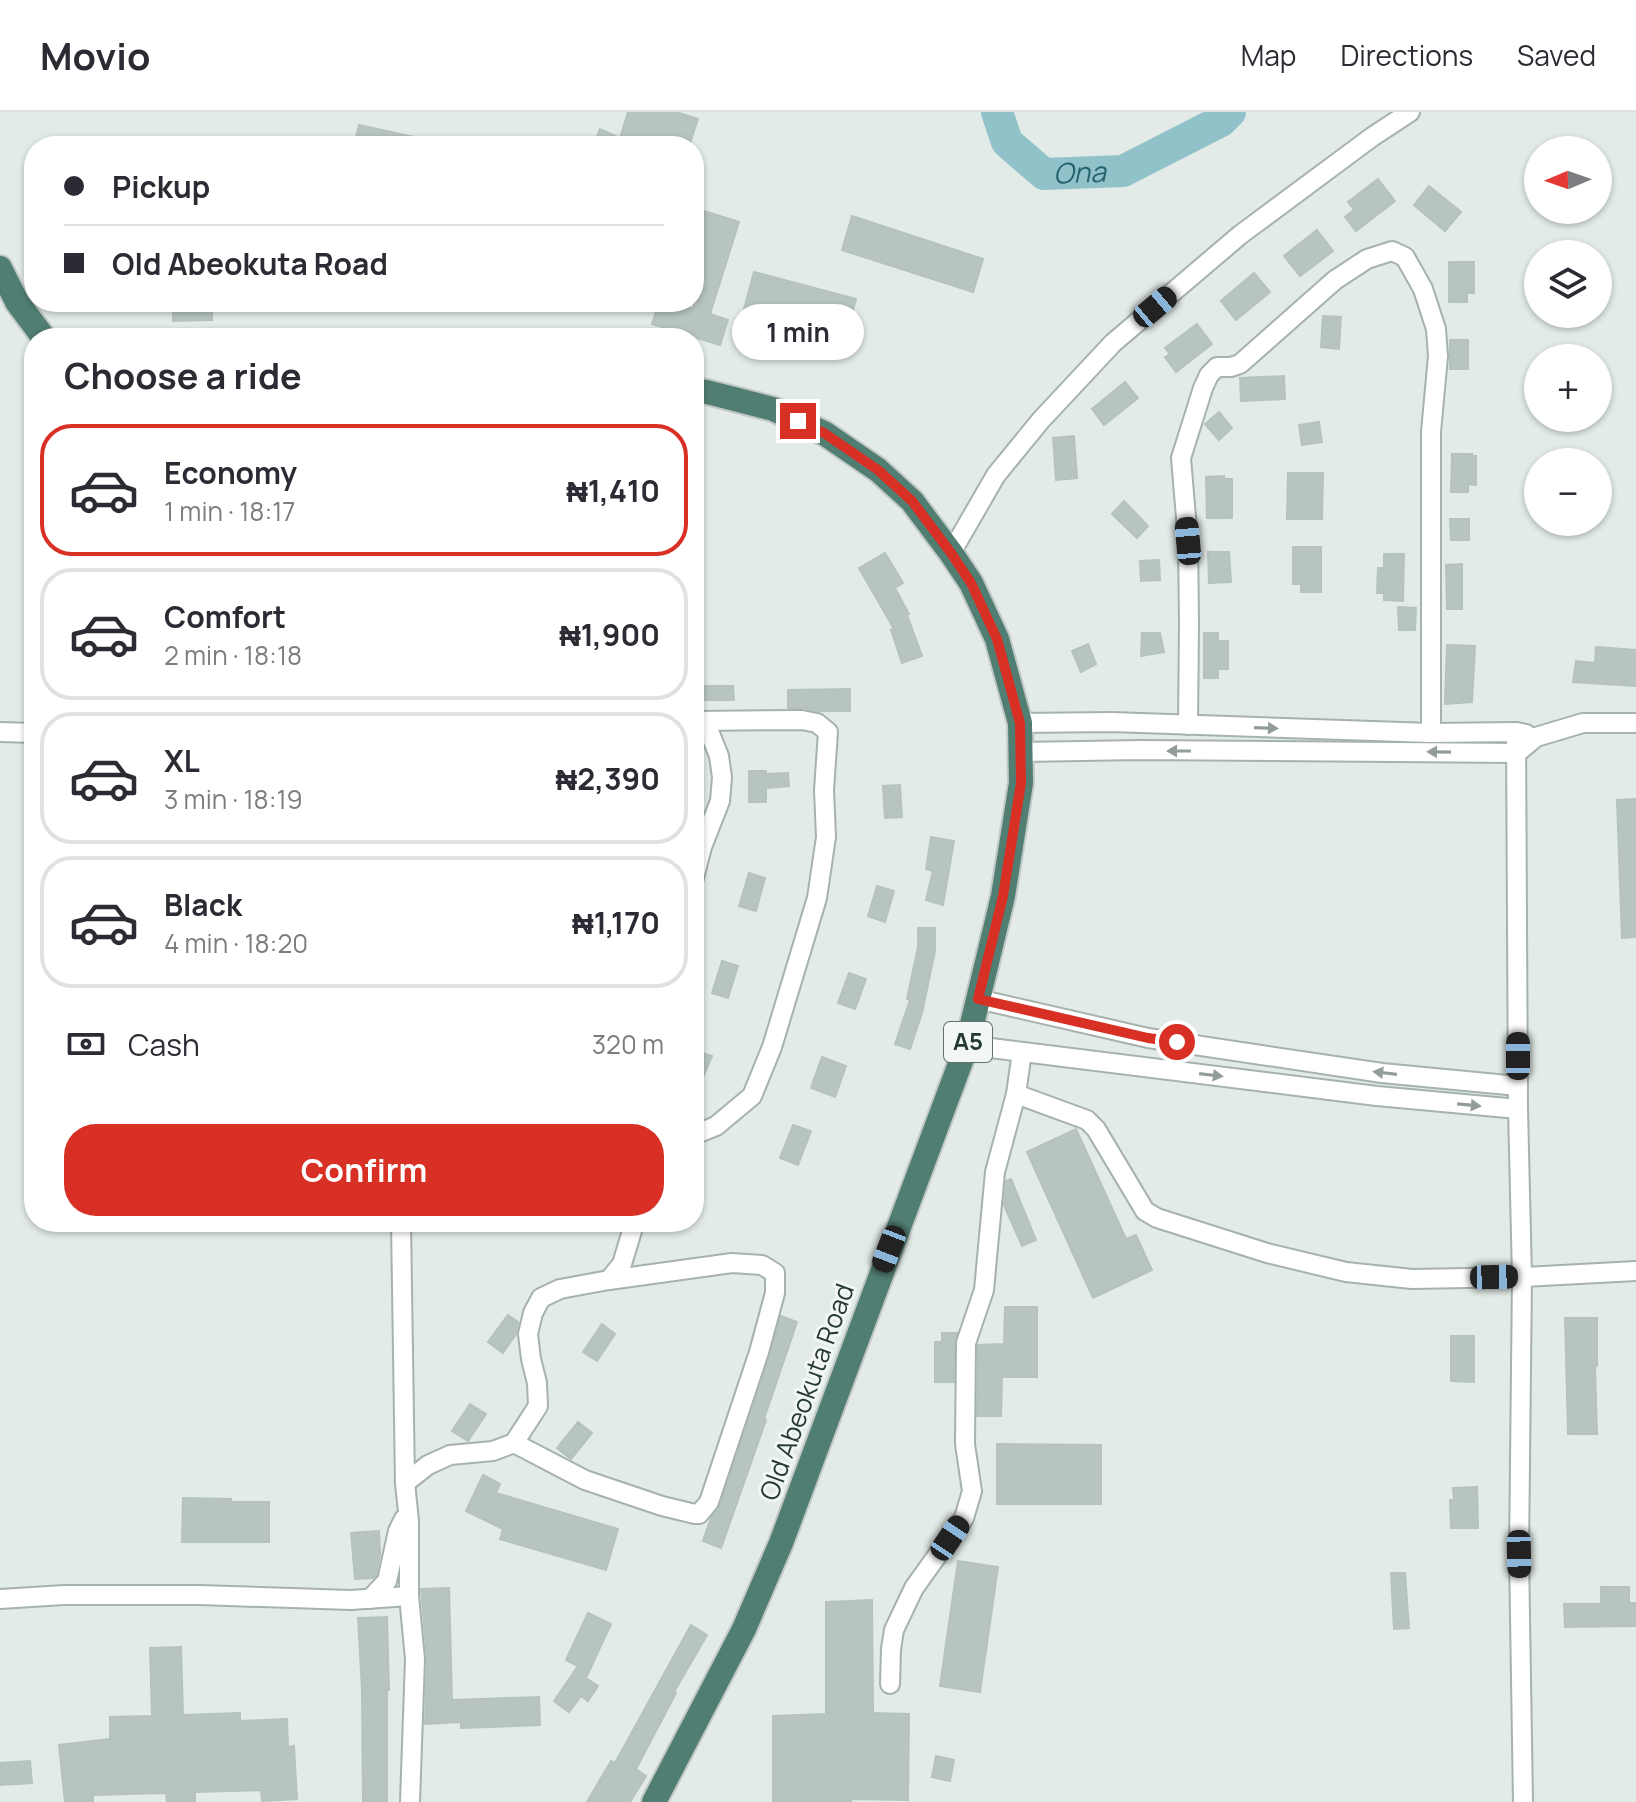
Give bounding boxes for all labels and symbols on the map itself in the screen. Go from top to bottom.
north arrow [1524,136,1612,224]
water label: Ona [1052,152,1108,192]
car [1129,282,1181,332]
callout: 1 min [732,305,864,361]
route end [780,403,816,439]
car [1174,516,1202,566]
one-way arrow [1254,721,1279,734]
one-way arrow [1166,745,1191,757]
one-way arrow [1426,746,1451,759]
road number: A5 [944,1022,992,1062]
route start [1159,1024,1195,1060]
car [1506,1032,1530,1080]
one-way arrow [1372,1066,1397,1079]
one-way arrow [1199,1069,1224,1082]
one-way arrow [1457,1098,1482,1111]
car [869,1222,909,1276]
car [1470,1265,1518,1289]
street label: Old Abeokuta Road [750,1278,862,1505]
car [927,1511,973,1565]
car [1507,1530,1531,1578]

